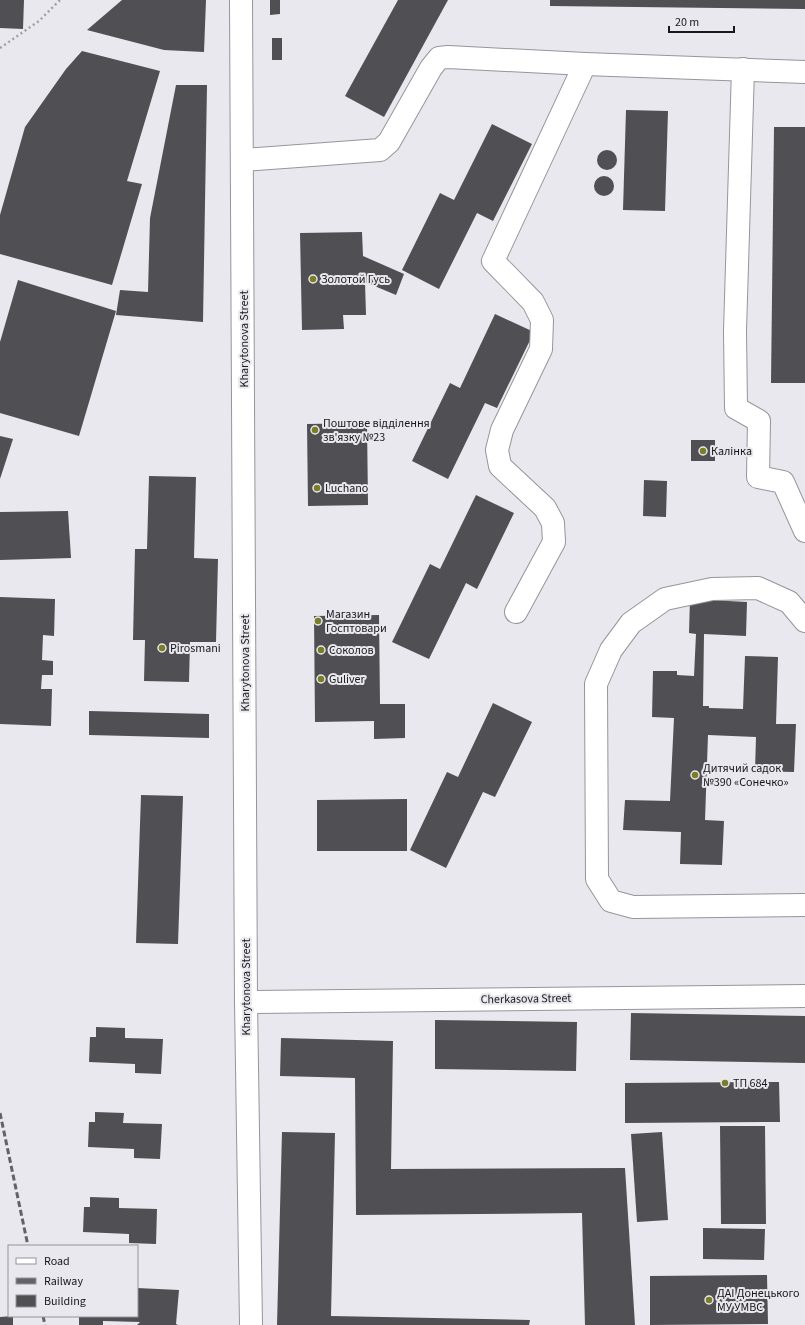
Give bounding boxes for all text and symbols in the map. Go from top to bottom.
scale bar [669,8,734,34]
text: 20 m [675,14,699,31]
place label: Золотой Гусь [321,271,390,288]
marker: Золотой Гусь [308,274,318,284]
street label: Kharytonova Street [236,291,253,387]
place label: Поштове відділення зв'язку №23 [323,415,430,446]
marker: Поштове відділення зв'язку №23 [310,425,320,435]
place label: Калінка [711,443,752,460]
marker: Калінка [698,446,708,456]
place label: Luchano [325,480,368,497]
marker: Luchano [312,483,322,493]
place label: Магазин Госптовари [326,606,387,637]
street label: Kharytonova Street [237,615,254,711]
marker: Магазин Госптовари [313,616,323,626]
place label: Pirosmani [170,640,221,657]
place label: Соколов [329,642,374,659]
marker: Pirosmani [157,643,167,653]
marker: Соколов [316,645,326,655]
place label: Guliver [329,671,365,688]
marker: Guliver [316,674,326,684]
place label: Дитячий садок №390 «Сонечко» [703,760,789,791]
marker: Дитячий садок №390 «Сонечко» [690,770,700,780]
street label: Kharytonova Street [238,939,255,1035]
street label: Cherkasova Street [480,990,572,1008]
place label: ТП 684 [733,1075,768,1092]
marker: ТП 684 [720,1078,730,1088]
legend [8,1245,138,1317]
text: Road [44,1253,70,1270]
text: Railway [44,1273,83,1290]
place label: ДАІ Донецького МУ УМВС [717,1285,799,1316]
text: Building [44,1293,86,1310]
marker: ДАІ Донецького МУ УМВС [704,1295,714,1305]

